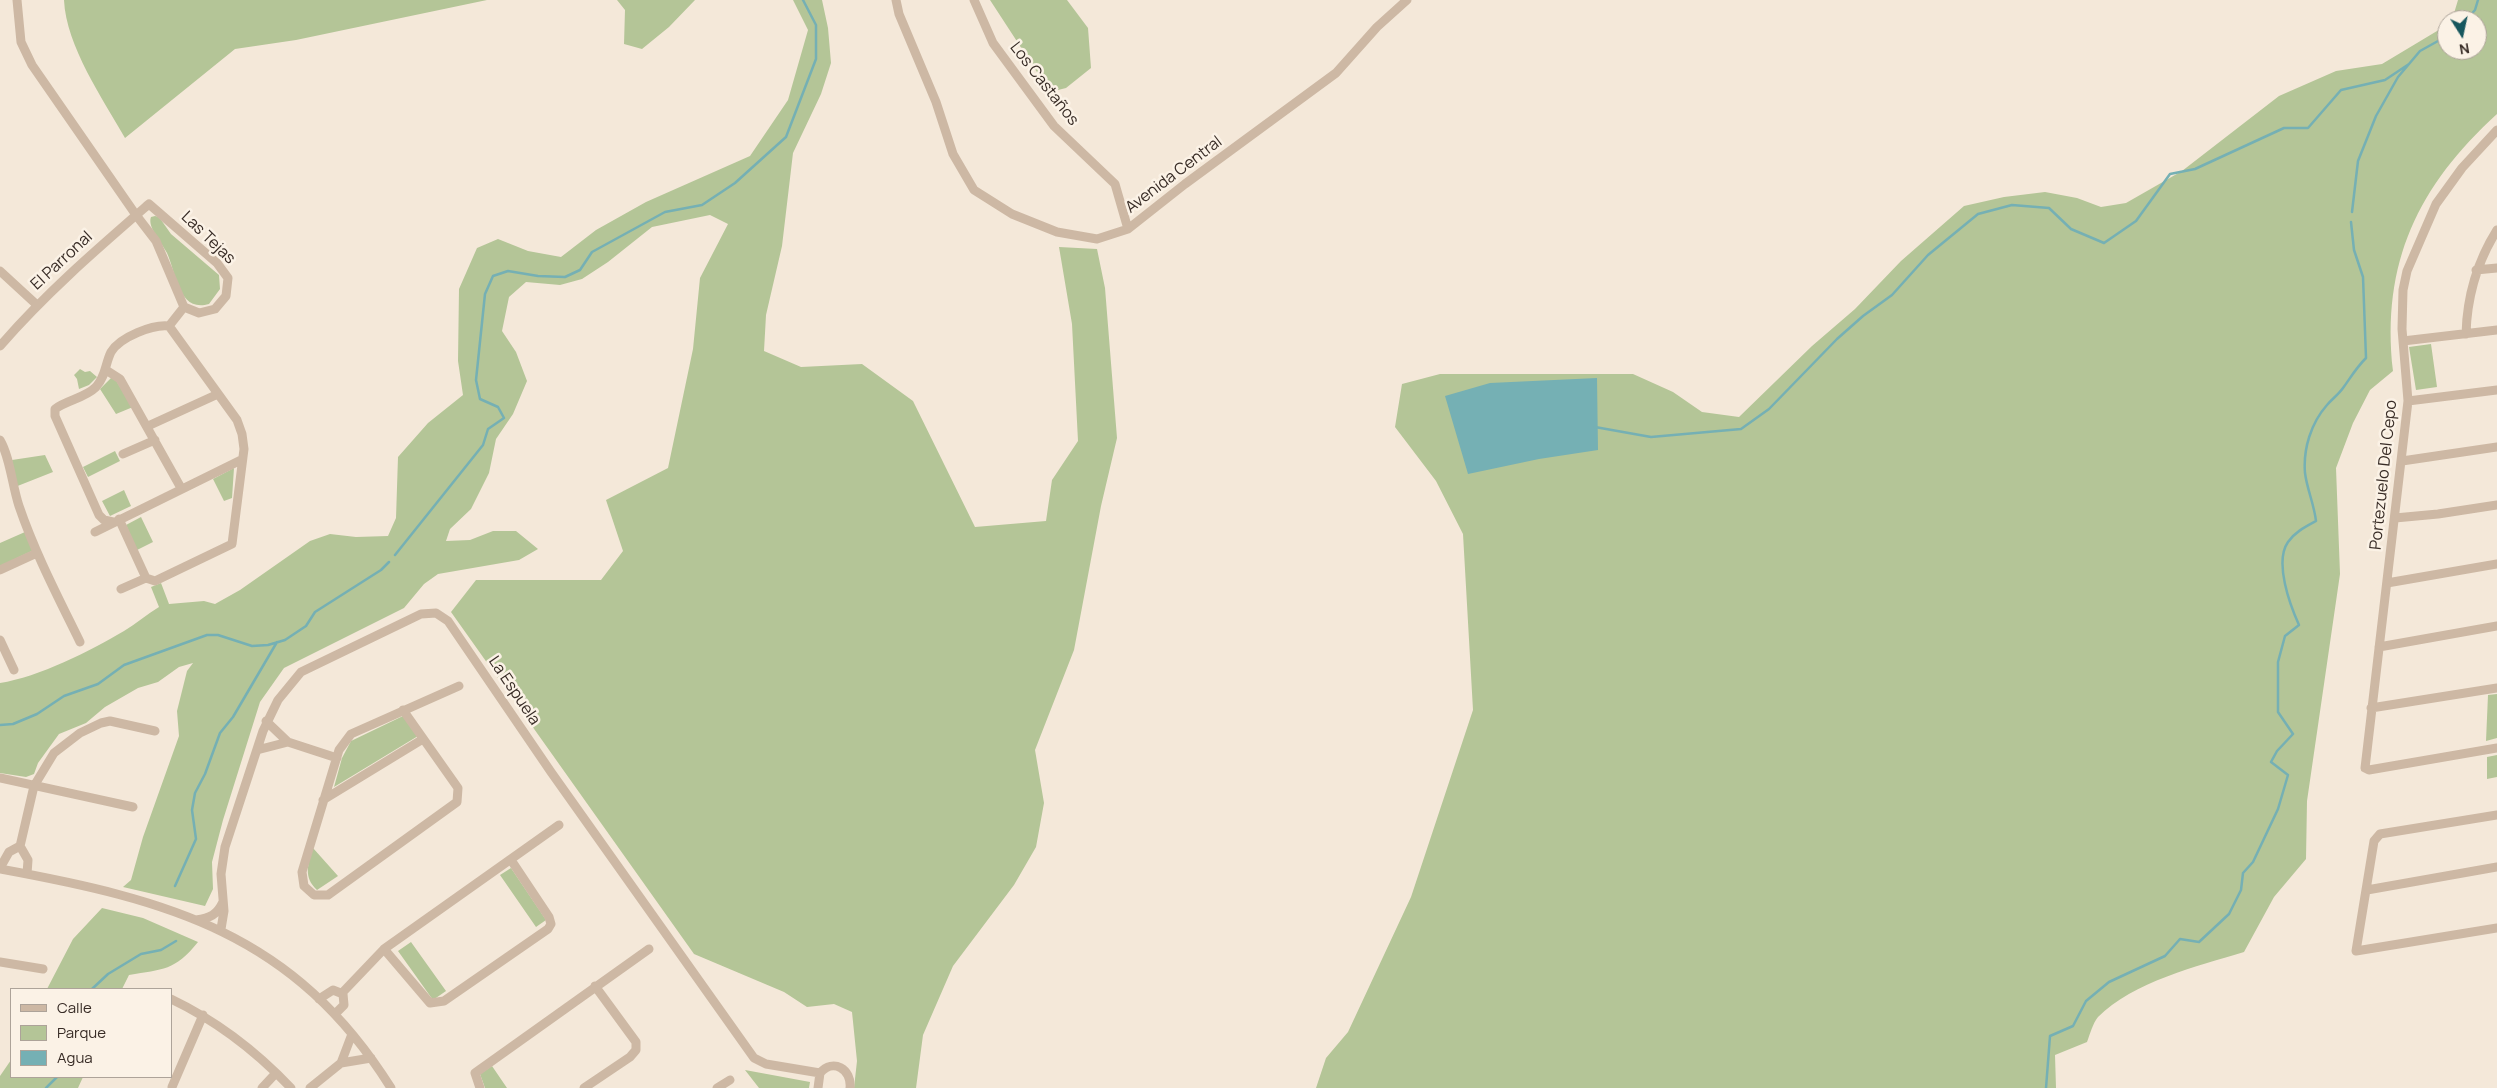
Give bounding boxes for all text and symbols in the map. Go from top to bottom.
north arrow [2437,10,2487,60]
street label: Los Castaños [1006,39,1082,129]
text: N [2458,39,2471,60]
street label: Avenida Central [1122,132,1226,218]
street label: Las Tejas [177,208,239,268]
street label: El Parronal [27,228,97,294]
street label: Portezuelo Del Cepo [2367,399,2401,551]
street label: La Espuela [484,653,544,729]
legend [10,988,172,1078]
text: Calle [57,997,92,1018]
text: Parque [57,1022,106,1043]
text: Agua [57,1047,93,1068]

